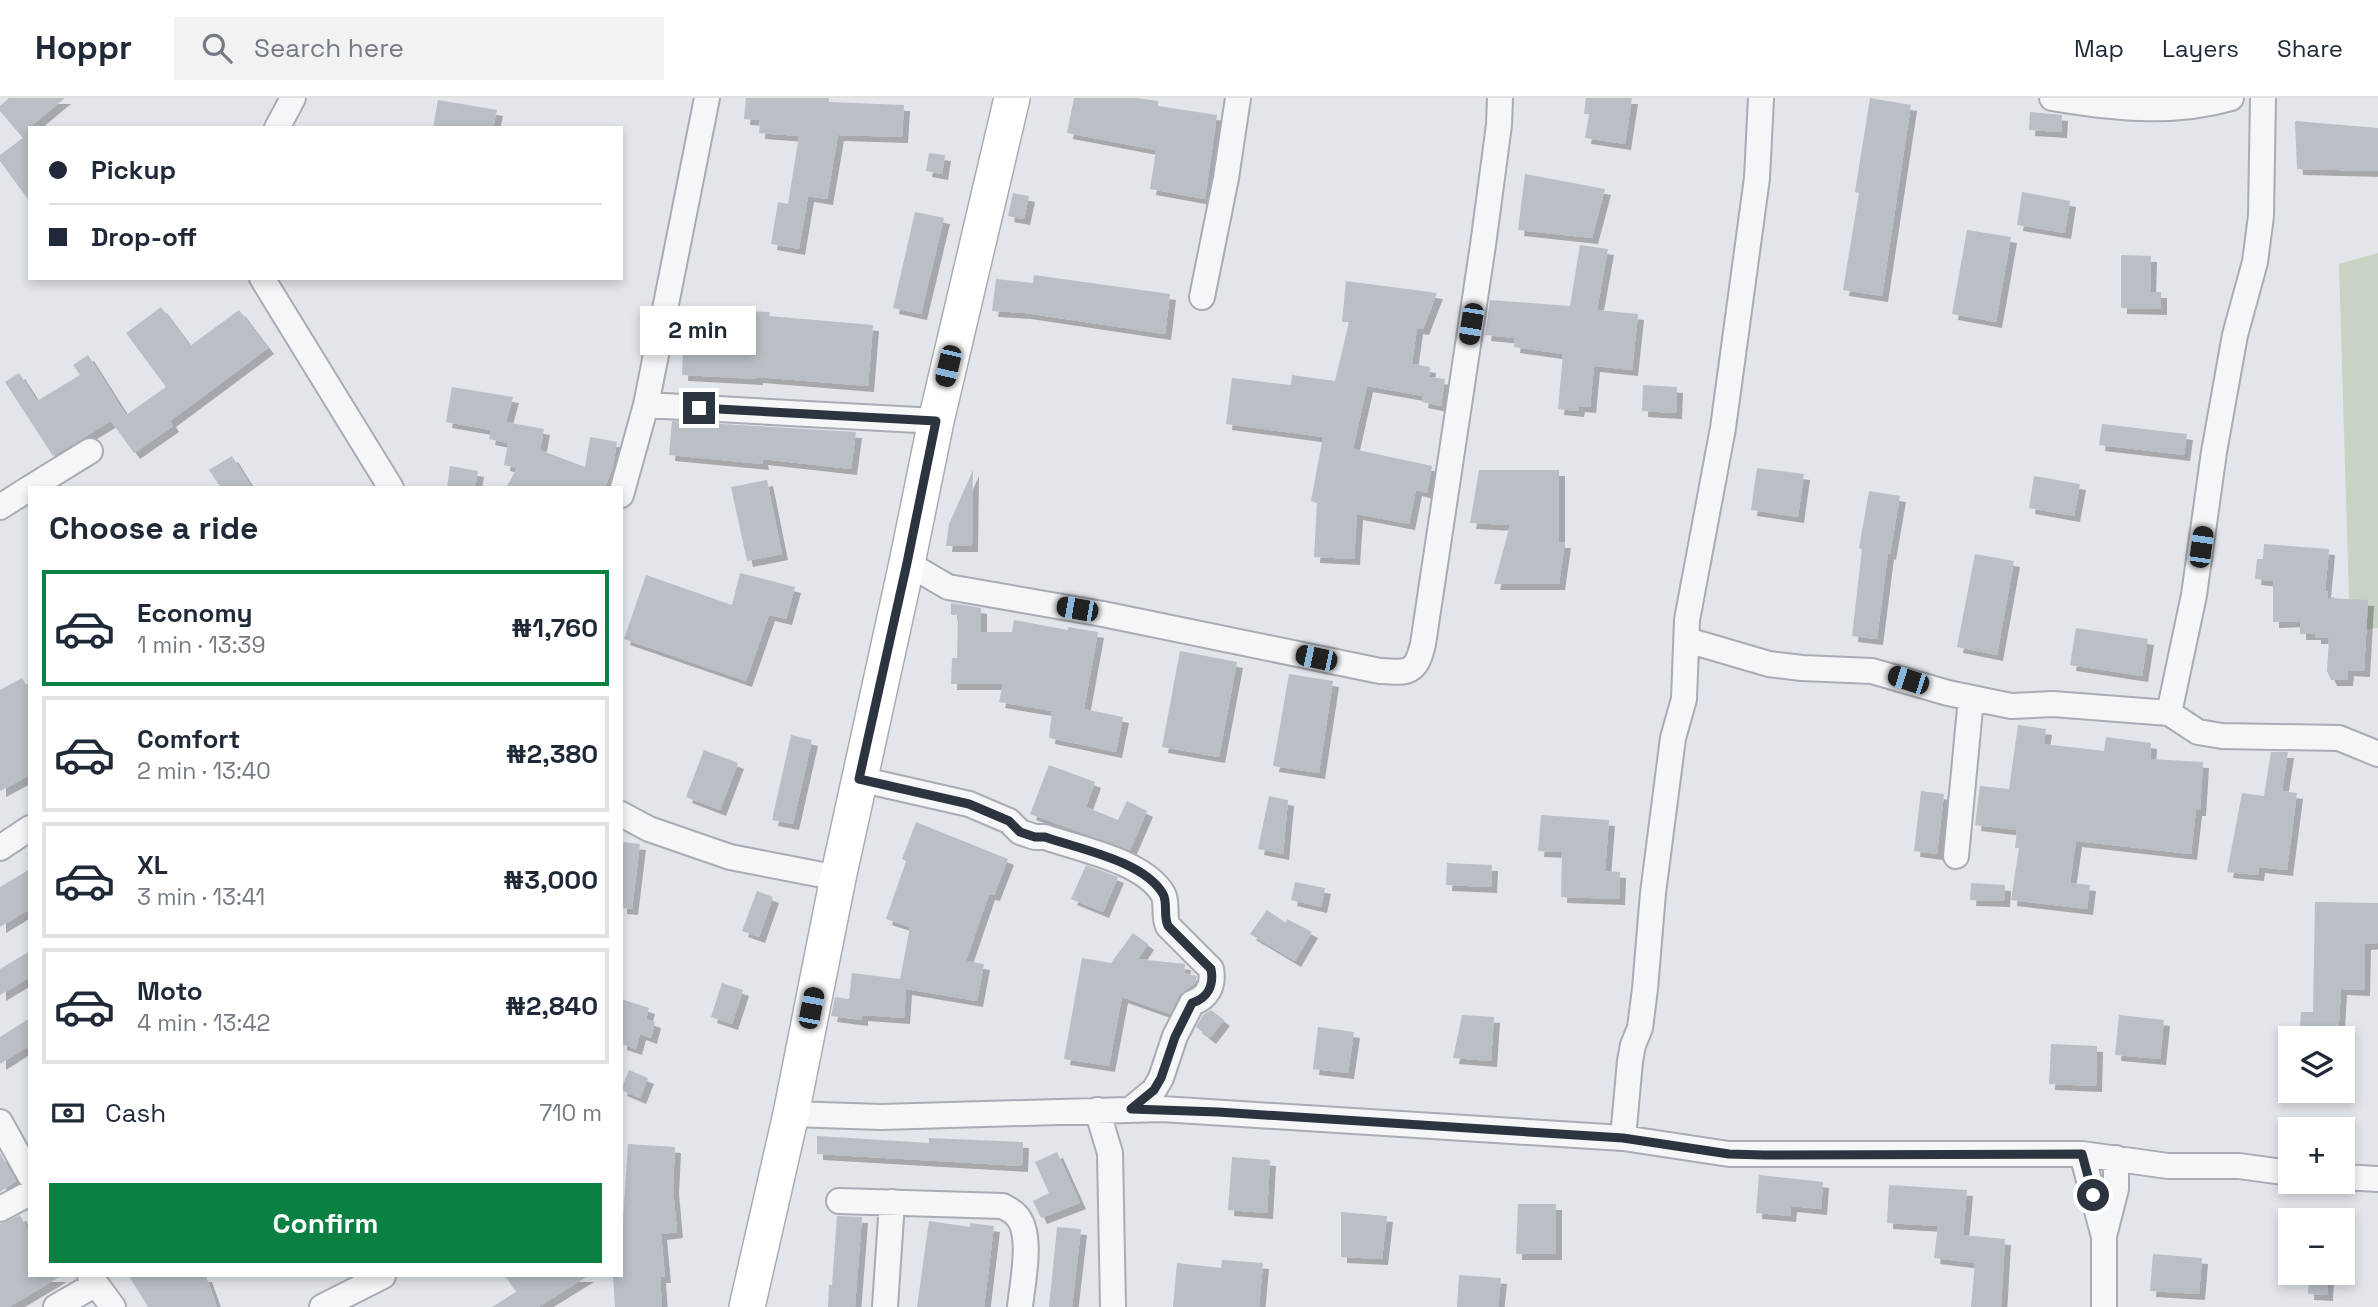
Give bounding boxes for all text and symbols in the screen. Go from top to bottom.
search box [174,17,664,80]
text: Hoppr [35,27,132,69]
icon: search [198,29,236,67]
text: Search here [254,31,404,65]
text: Map [2074,33,2124,64]
text: Layers [2162,33,2239,64]
text: Share [2277,33,2343,64]
text: Pickup [91,153,176,187]
text: Drop-off [91,220,197,254]
car [1458,302,1485,346]
callout: 2 min [641,306,757,356]
text: 2 min [668,315,728,345]
car [934,343,963,389]
route end [683,392,715,424]
text: Choose a ride [49,508,259,548]
car [2188,525,2215,569]
car [1055,595,1100,623]
text: Economy [137,596,253,630]
icon: car [53,597,116,660]
text: ₦1,760 [511,611,598,645]
text: 1 min · 13:39 [137,630,265,660]
car [1294,643,1339,673]
car [1885,664,1932,696]
text: Comfort [137,722,240,756]
icon: car [53,723,116,786]
text: ₦2,380 [506,737,598,771]
text: 2 min · 13:40 [137,756,271,786]
text: XL [137,848,168,882]
icon: car [53,849,116,912]
text: ₦3,000 [503,863,598,897]
text: 3 min · 13:41 [137,882,265,912]
text: Moto [137,974,203,1008]
icon: car [53,975,116,1038]
car [797,985,826,1031]
text: ₦2,840 [505,989,598,1023]
text: 4 min · 13:42 [137,1008,271,1038]
map controls [2278,1026,2355,1285]
button: layers [2278,1026,2355,1103]
icon: cash [49,1094,87,1132]
text: Cash [105,1096,166,1130]
text: 710 m [539,1098,602,1128]
button: + [2278,1117,2355,1194]
route start [2077,1179,2109,1211]
button: Confirm [49,1183,602,1263]
button: − [2278,1208,2355,1285]

